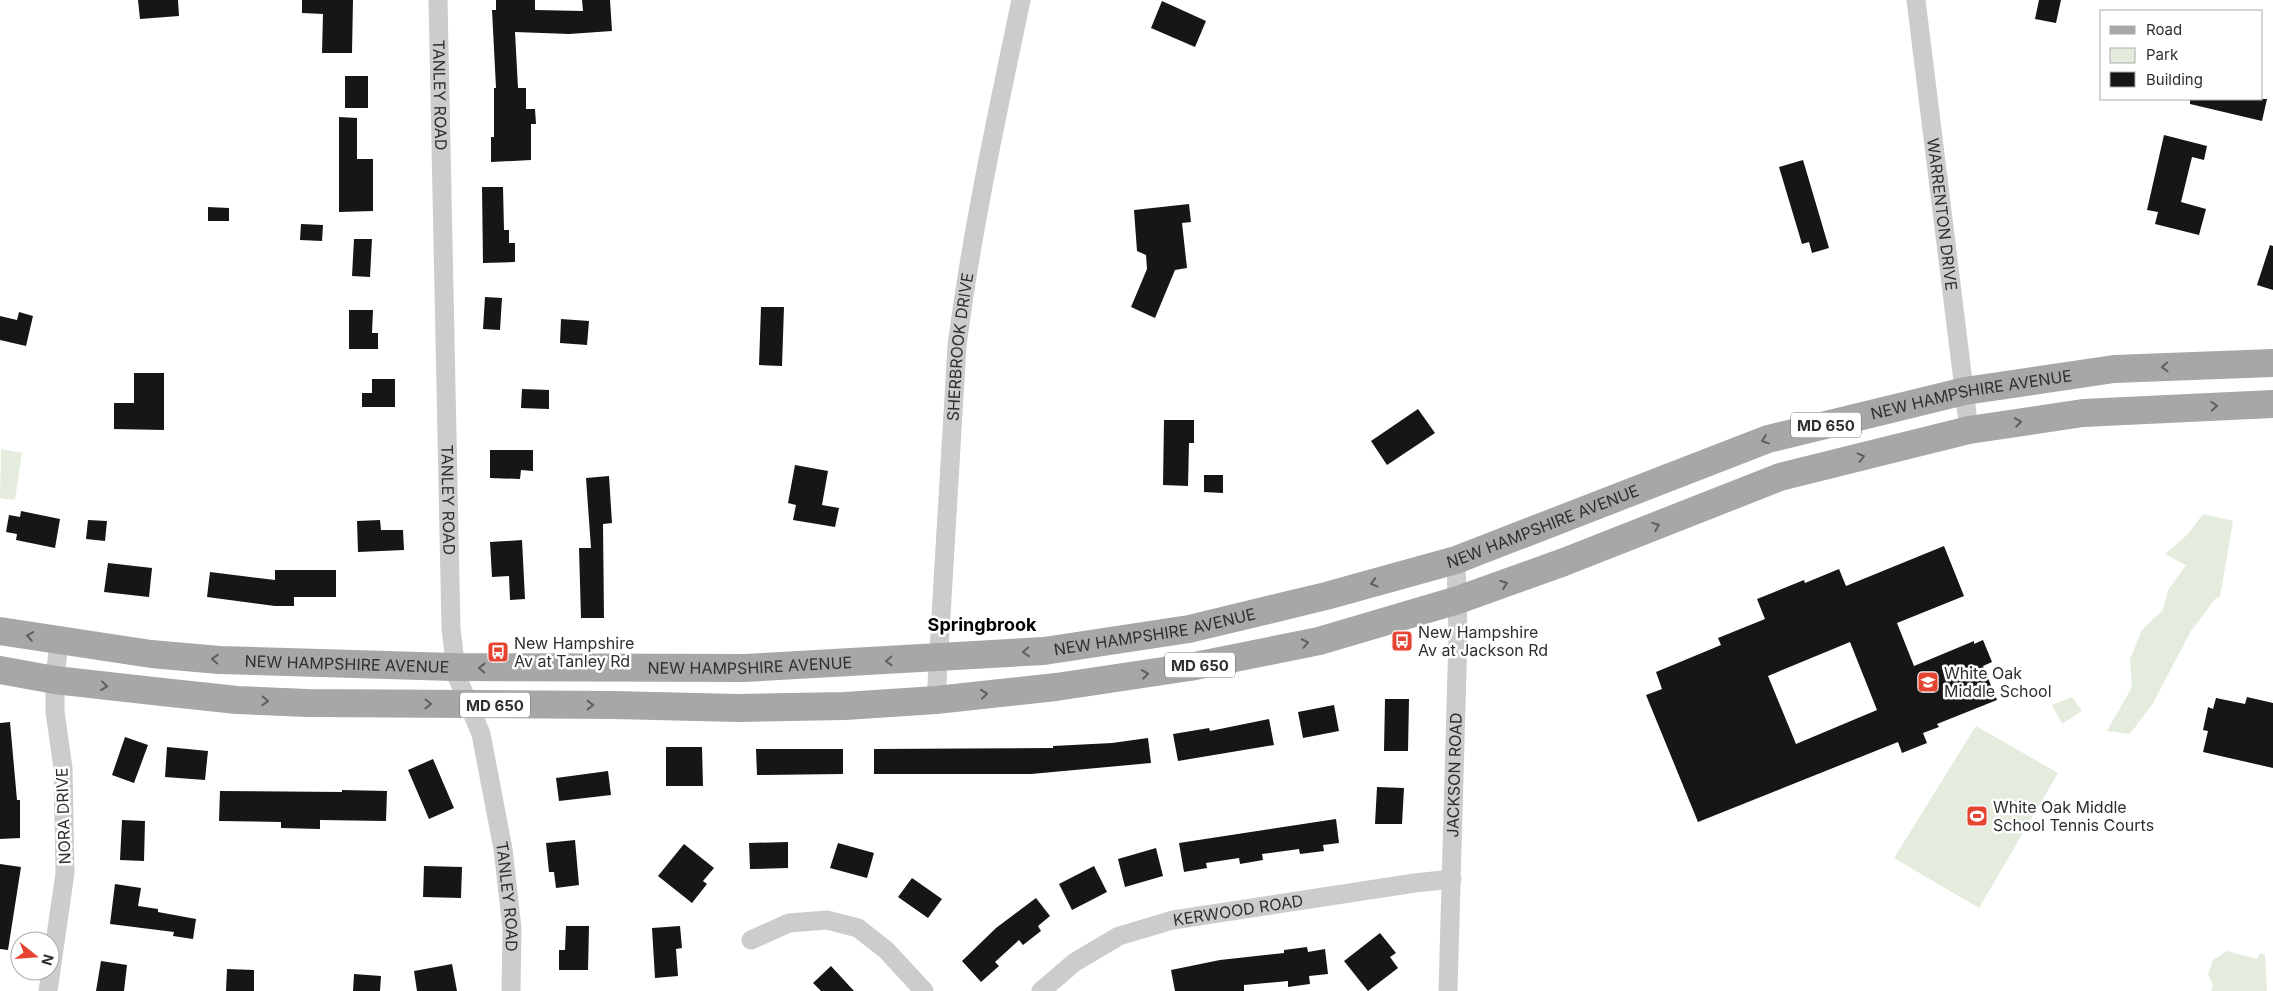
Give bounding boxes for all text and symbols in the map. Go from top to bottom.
legend [2100,10,2263,100]
text: Road [2146,20,2182,39]
street label: TANLEY ROAD [429,39,451,151]
text: Park [2146,45,2179,64]
text: Building [2146,70,2203,89]
street label: WARRENTON DRIVE [1923,137,1962,292]
street label: SHERBROOK DRIVE [943,271,978,422]
one-way arrow [2161,362,2169,372]
street label: NEW HAMPSHIRE AVENUE [1869,365,2073,424]
one-way arrow [2210,401,2218,412]
road number: MD 650 [1791,412,1861,438]
one-way arrow [2013,418,2022,428]
one-way arrow [1762,434,1770,444]
street label: TANLEY ROAD [437,444,459,555]
one-way arrow [1856,452,1865,463]
street label: NEW HAMPSHIRE AVENUE [1444,480,1642,572]
one-way arrow [1651,522,1660,532]
one-way arrow [1369,577,1378,588]
one-way arrow [1499,580,1508,590]
street label: NEW HAMPSHIRE AVENUE [1052,603,1258,659]
district label: Springbrook [928,614,1037,635]
place label: New Hampshire Av at Jackson Rd [1418,622,1548,660]
bus stop icon: New Hampshire Av at Jackson Rd [1390,629,1414,653]
one-way arrow [25,631,34,641]
place label: New Hampshire Av at Tanley Rd [514,633,634,671]
one-way arrow [1301,639,1309,649]
bus stop icon: New Hampshire Av at Tanley Rd [486,640,510,664]
one-way arrow [1022,646,1030,657]
street label: NEW HAMPSHIRE AVENUE [244,651,450,677]
street label: NEW HAMPSHIRE AVENUE [648,652,853,678]
road number: MD 650 [1165,652,1235,678]
one-way arrow [210,654,218,665]
one-way arrow [885,656,893,667]
one-way arrow [478,662,486,673]
place label: White Oak Middle School [1944,663,2052,701]
one-way arrow [1141,669,1150,679]
school or university icon: White Oak Middle School [1916,670,1940,694]
one-way arrow [100,680,108,691]
one-way arrow [981,689,989,700]
road number: MD 650 [460,692,530,718]
one-way arrow [262,696,270,707]
one-way arrow [424,699,432,709]
one-way arrow [587,700,595,710]
street label: JACKSON ROAD [1442,712,1466,838]
street label: NORA DRIVE [51,767,75,865]
place label: White Oak Middle School Tennis Courts [1993,797,2154,835]
sports icon: White Oak Middle School Tennis Courts [1965,804,1989,828]
street label: TANLEY ROAD [492,840,522,952]
street label: KERWOOD ROAD [1172,890,1305,930]
north arrow [10,931,60,981]
text: N [38,952,58,968]

